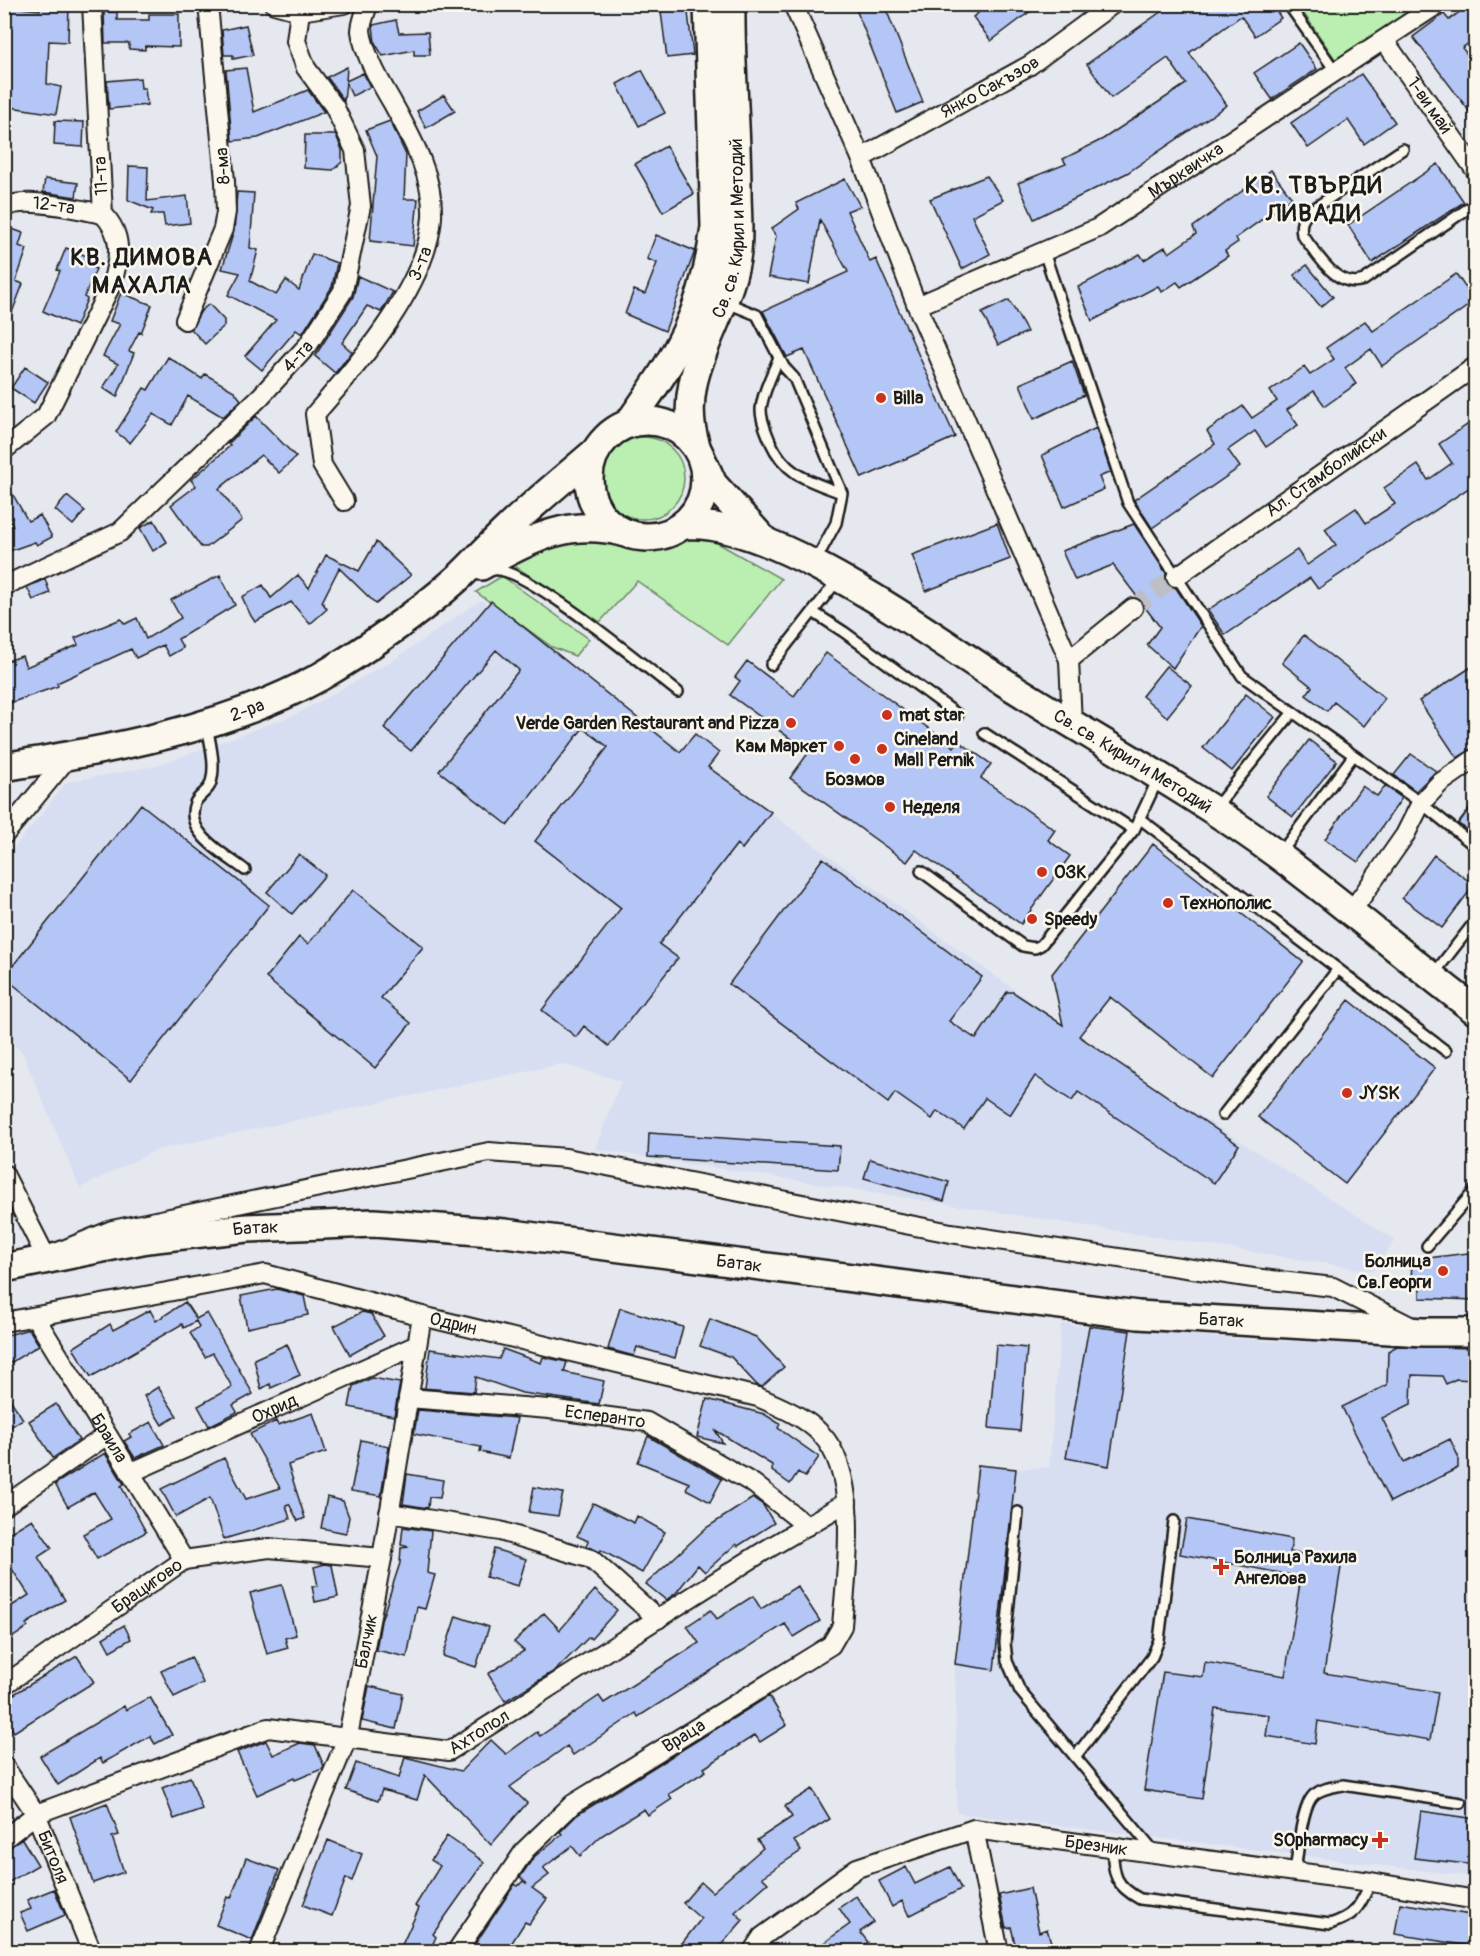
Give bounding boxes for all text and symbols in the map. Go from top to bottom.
street label: Янко Сакъзов [936,51,1044,124]
street label: 1-ви май [1402,73,1458,138]
street label: Мърквичка [1144,137,1228,203]
street label: Св. св. Кирил и Методий [707,138,750,322]
street label: 8-ма [210,147,236,185]
street label: 11-та [88,156,114,196]
district label: КВ. ТВЪРДИ ЛИВАДИ [1245,171,1383,228]
street label: 12-та [32,191,77,220]
district label: КВ. ДИМОВА МАХАЛА [70,243,214,300]
street label: 3-та [403,244,437,285]
street label: 4-та [277,335,318,377]
place label: Billa [893,387,924,410]
marker: Billa [874,391,888,405]
street label: Ал. Стамболийски [1261,421,1390,522]
street label: 2-ра [227,693,267,727]
place label: mat star [899,704,965,727]
street label: Св. св. Кирил и Методий [1049,704,1217,818]
marker: mat star [880,708,894,722]
place label: Verde Garden Restaurant and Pizza [515,712,780,735]
marker: Verde Garden Restaurant and Pizza [784,716,798,730]
place label: Cineland Mall Pernik [894,728,974,772]
place label: Кам Маркет [736,735,828,758]
marker: Кам Маркет [832,739,846,753]
marker: Cineland Mall Pernik [875,742,889,756]
marker: Бозмов [848,752,862,766]
place label: Бозмов [825,768,885,791]
place label: Неделя [902,796,960,819]
marker: Неделя [883,800,897,814]
place label: ОЗК [1054,861,1087,884]
marker: ОЗК [1035,865,1049,879]
place label: Технополис [1179,892,1272,915]
marker: Технополис [1161,896,1175,910]
place label: Speedy [1044,908,1098,931]
marker: Speedy [1025,912,1039,926]
place label: JYSK [1359,1082,1400,1105]
marker: JYSK [1340,1086,1354,1100]
street label: Батак [231,1215,279,1241]
street label: Батак [715,1249,763,1278]
place label: Болница Св.Георги [1357,1250,1432,1294]
marker: Болница Св.Георги [1436,1264,1450,1278]
street label: Одрин [427,1307,479,1340]
street label: Батак [1198,1307,1245,1333]
street label: Охрид [248,1388,301,1429]
street label: Есперанто [563,1400,647,1433]
street label: Браила [85,1409,133,1467]
place label: Болница Рахила Ангелова [1234,1546,1357,1590]
street label: Брацигово [107,1553,187,1618]
marker: Болница Рахила Ангелова [1212,1558,1230,1576]
street label: Балчик [350,1612,383,1671]
street label: Ахтопол [444,1704,514,1760]
street label: Враца [658,1714,710,1758]
street label: Битоля [32,1827,74,1887]
place label: SOpharmacy [1273,1829,1368,1852]
street label: Брезник [1063,1830,1129,1861]
marker: SOpharmacy [1373,1833,1387,1847]

